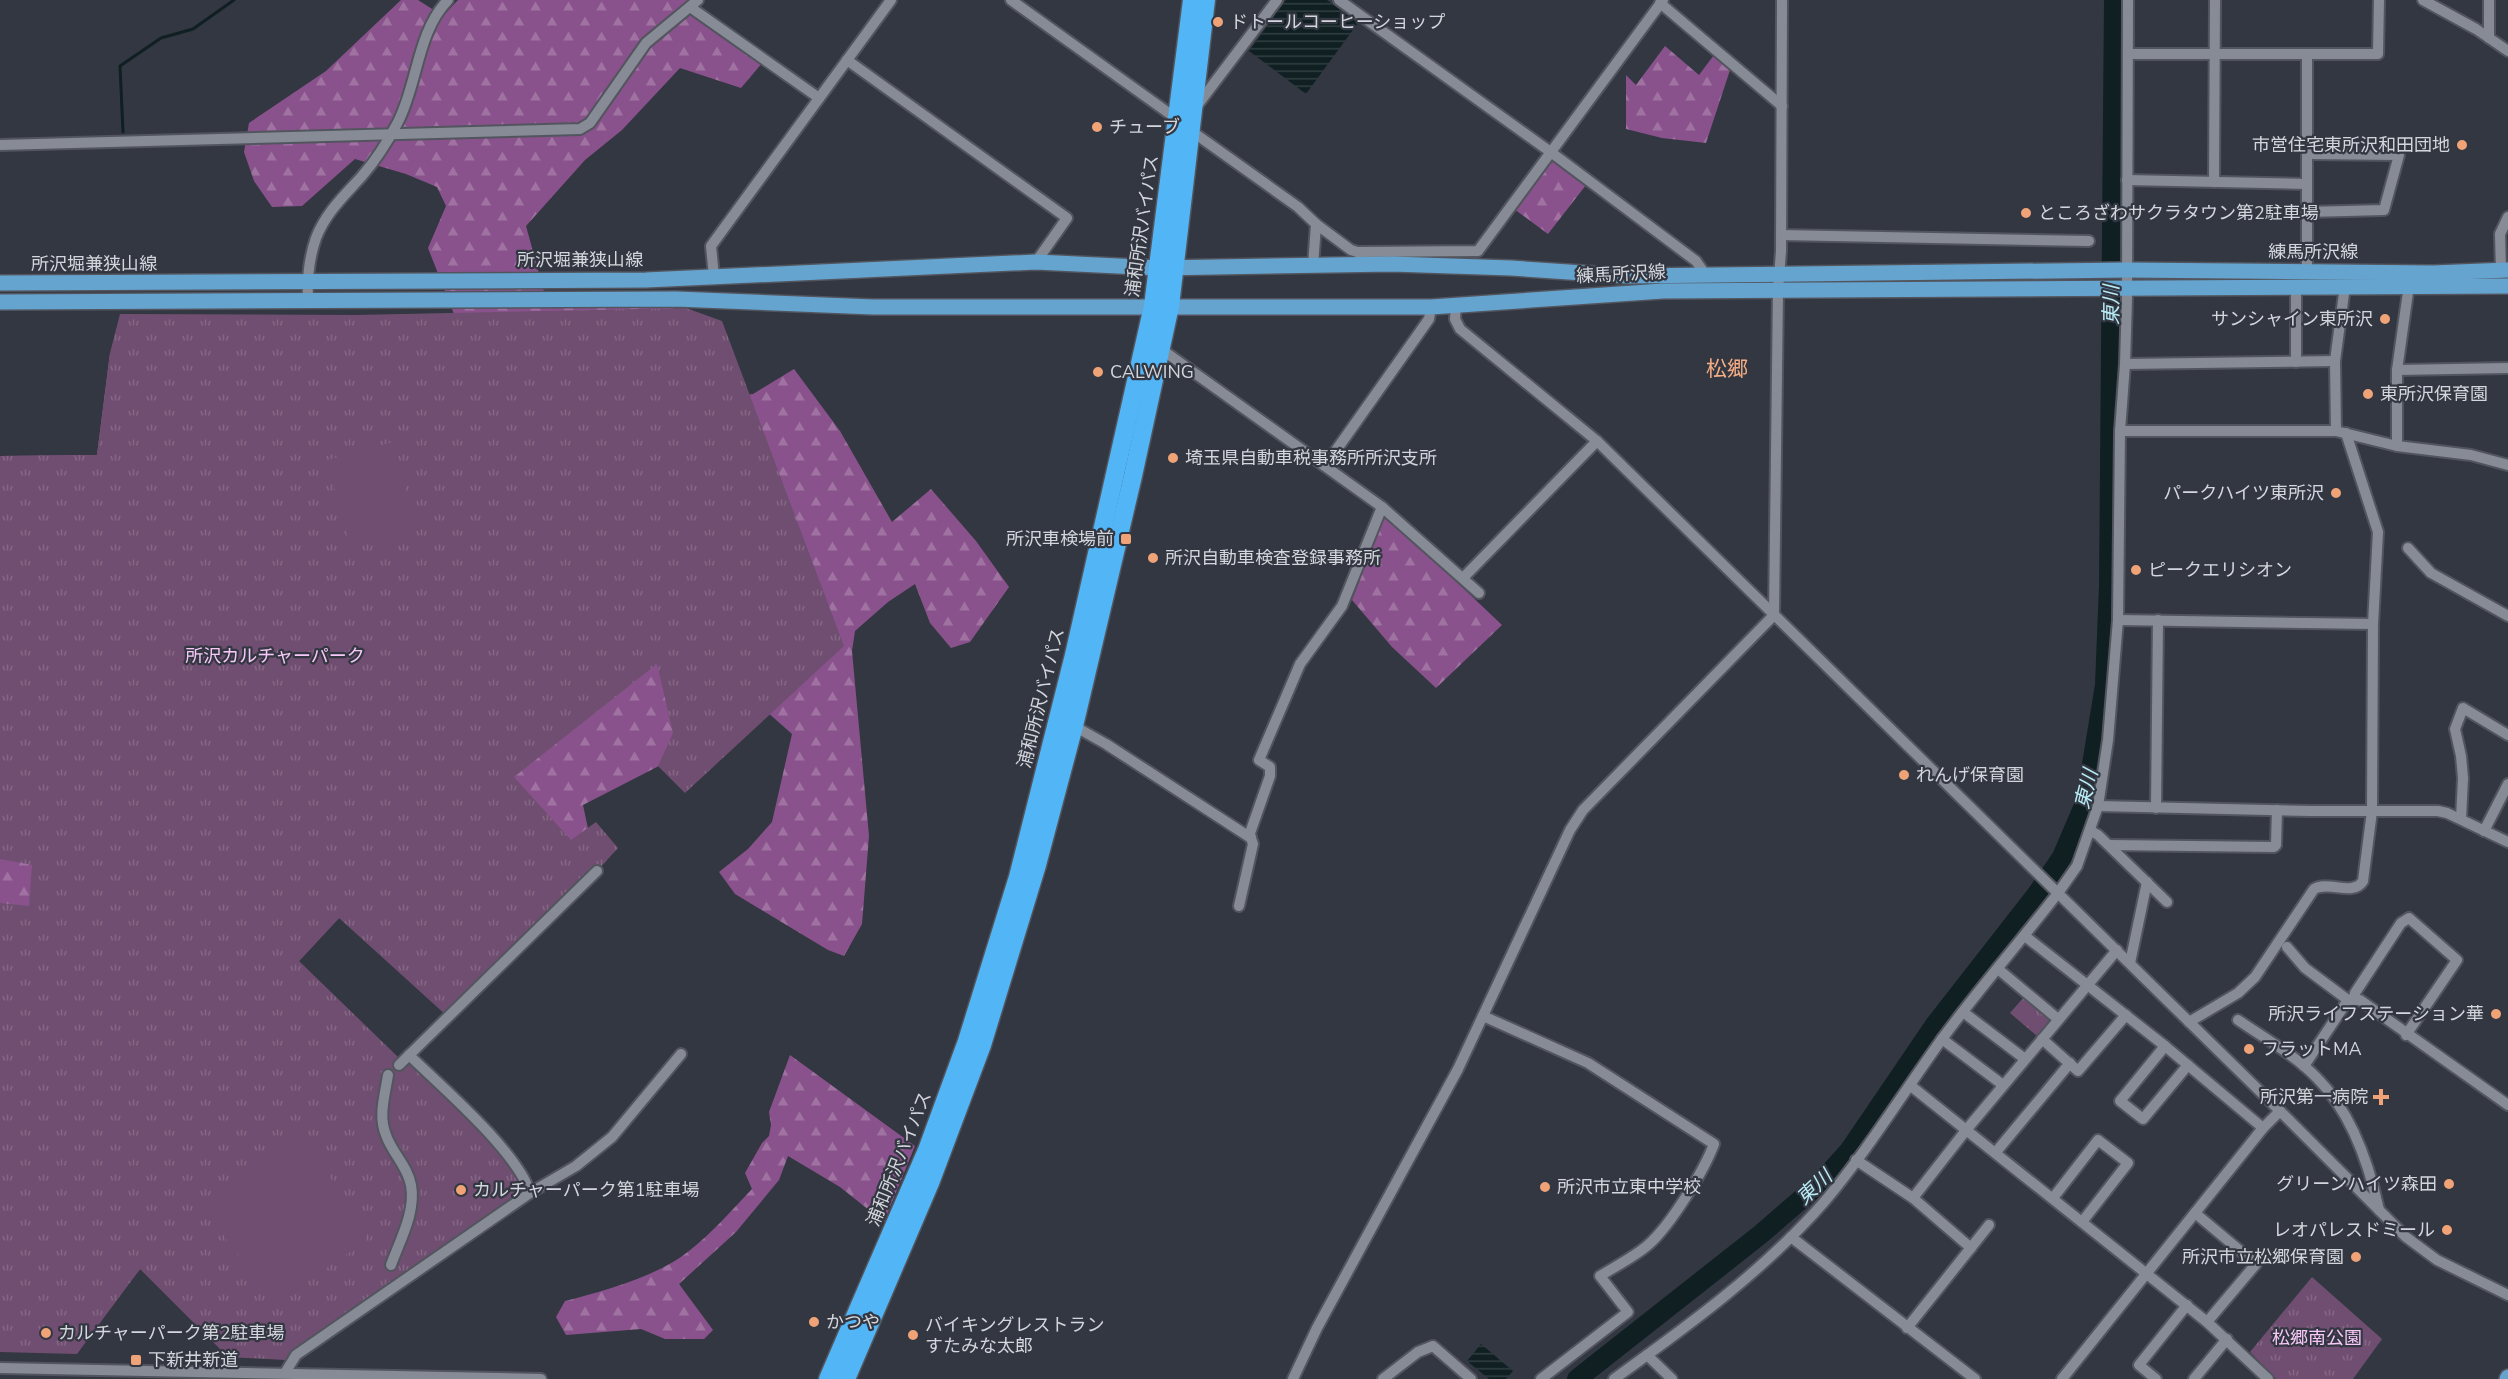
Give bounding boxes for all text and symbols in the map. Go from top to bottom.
place label: ドトールコーヒーショップ [1230,10,1445,34]
marker: ドトールコーヒーショップ [1211,15,1225,29]
place label: チューブ [1109,115,1180,139]
marker: チューブ [1090,120,1104,134]
place label: 市営住宅東所沢和田団地 [2252,133,2450,157]
marker: 市営住宅東所沢和田団地 [2455,138,2469,152]
street label: 浦和所沢バイパス [1120,153,1164,299]
place label: ところざわサクラタウン第2駐車場 [2038,201,2319,225]
marker: ところざわサクラタウン第2駐車場 [2019,206,2033,220]
street label: 練馬所沢線 [2268,240,2358,264]
street label: 所沢堀兼狭山線 [517,248,643,272]
street label: 所沢堀兼狭山線 [31,252,157,276]
street label: 練馬所沢線 [1575,260,1667,288]
water label: 東川 [2098,283,2125,325]
place label: サンシャイン東所沢 [2211,307,2373,331]
marker: サンシャイン東所沢 [2378,312,2392,326]
district label: 松郷 [1706,355,1748,383]
place label: CALWING [1110,360,1194,384]
marker: CALWING [1091,365,1105,379]
place label: 東所沢保育園 [2380,382,2488,406]
marker: 東所沢保育園 [2361,387,2375,401]
place label: 埼玉県自動車税事務所所沢支所 [1185,446,1437,470]
marker: 埼玉県自動車税事務所所沢支所 [1166,451,1180,465]
place label: パークハイツ東所沢 [2163,481,2324,505]
marker: パークハイツ東所沢 [2329,486,2343,500]
place label: 所沢車検場前 [1006,527,1114,551]
marker: 所沢車検場前 [1119,532,1133,546]
place label: 所沢自動車検査登録事務所 [1165,546,1381,570]
marker: 所沢自動車検査登録事務所 [1146,551,1160,565]
place label: ピークエリシオン [2148,558,2292,582]
marker: ピークエリシオン [2129,563,2143,577]
street label: 浦和所沢バイパス [1012,625,1070,771]
park label: 所沢カルチャーパーク [185,644,365,668]
place label: れんげ保育園 [1916,763,2024,787]
water label: 東川 [2069,765,2105,812]
marker: れんげ保育園 [1897,768,1911,782]
place label: 所沢ライフステーション華 [2268,1002,2484,1026]
marker: 所沢ライフステーション華 [2489,1007,2503,1021]
place label: フラットMA [2261,1037,2362,1061]
marker: フラットMA [2242,1042,2256,1056]
place label: 所沢第一病院 [2260,1085,2368,1109]
street label: 浦和所沢バイパス [861,1088,937,1230]
marker: 所沢第一病院 [2372,1088,2390,1106]
water label: 東川 [1791,1162,1840,1211]
place label: グリーンハイツ森田 [2276,1172,2437,1196]
place label: 所沢市立東中学校 [1557,1175,1701,1199]
marker: グリーンハイツ森田 [2442,1177,2456,1191]
place label: カルチャーパーク第1駐車場 [473,1178,699,1202]
marker: 所沢市立東中学校 [1538,1180,1552,1194]
marker: カルチャーパーク第1駐車場 [454,1183,468,1197]
place label: レオパレスドミール [2273,1218,2435,1242]
marker: レオパレスドミール [2440,1223,2454,1237]
place label: 所沢市立松郷保育園 [2182,1245,2344,1269]
marker: 所沢市立松郷保育園 [2349,1250,2363,1264]
place label: かつや [826,1310,880,1334]
place label: バイキングレストラン すたみな太郎 [925,1313,1104,1358]
marker: かつや [807,1315,821,1329]
place label: カルチャーパーク第2駐車場 [58,1321,284,1345]
marker: カルチャーパーク第2駐車場 [39,1326,53,1340]
park label: 松郷南公園 [2272,1326,2362,1350]
marker: バイキングレストラン すたみな太郎 [906,1328,920,1342]
place label: 下新井新道 [148,1348,238,1372]
marker: 下新井新道 [129,1353,143,1367]

